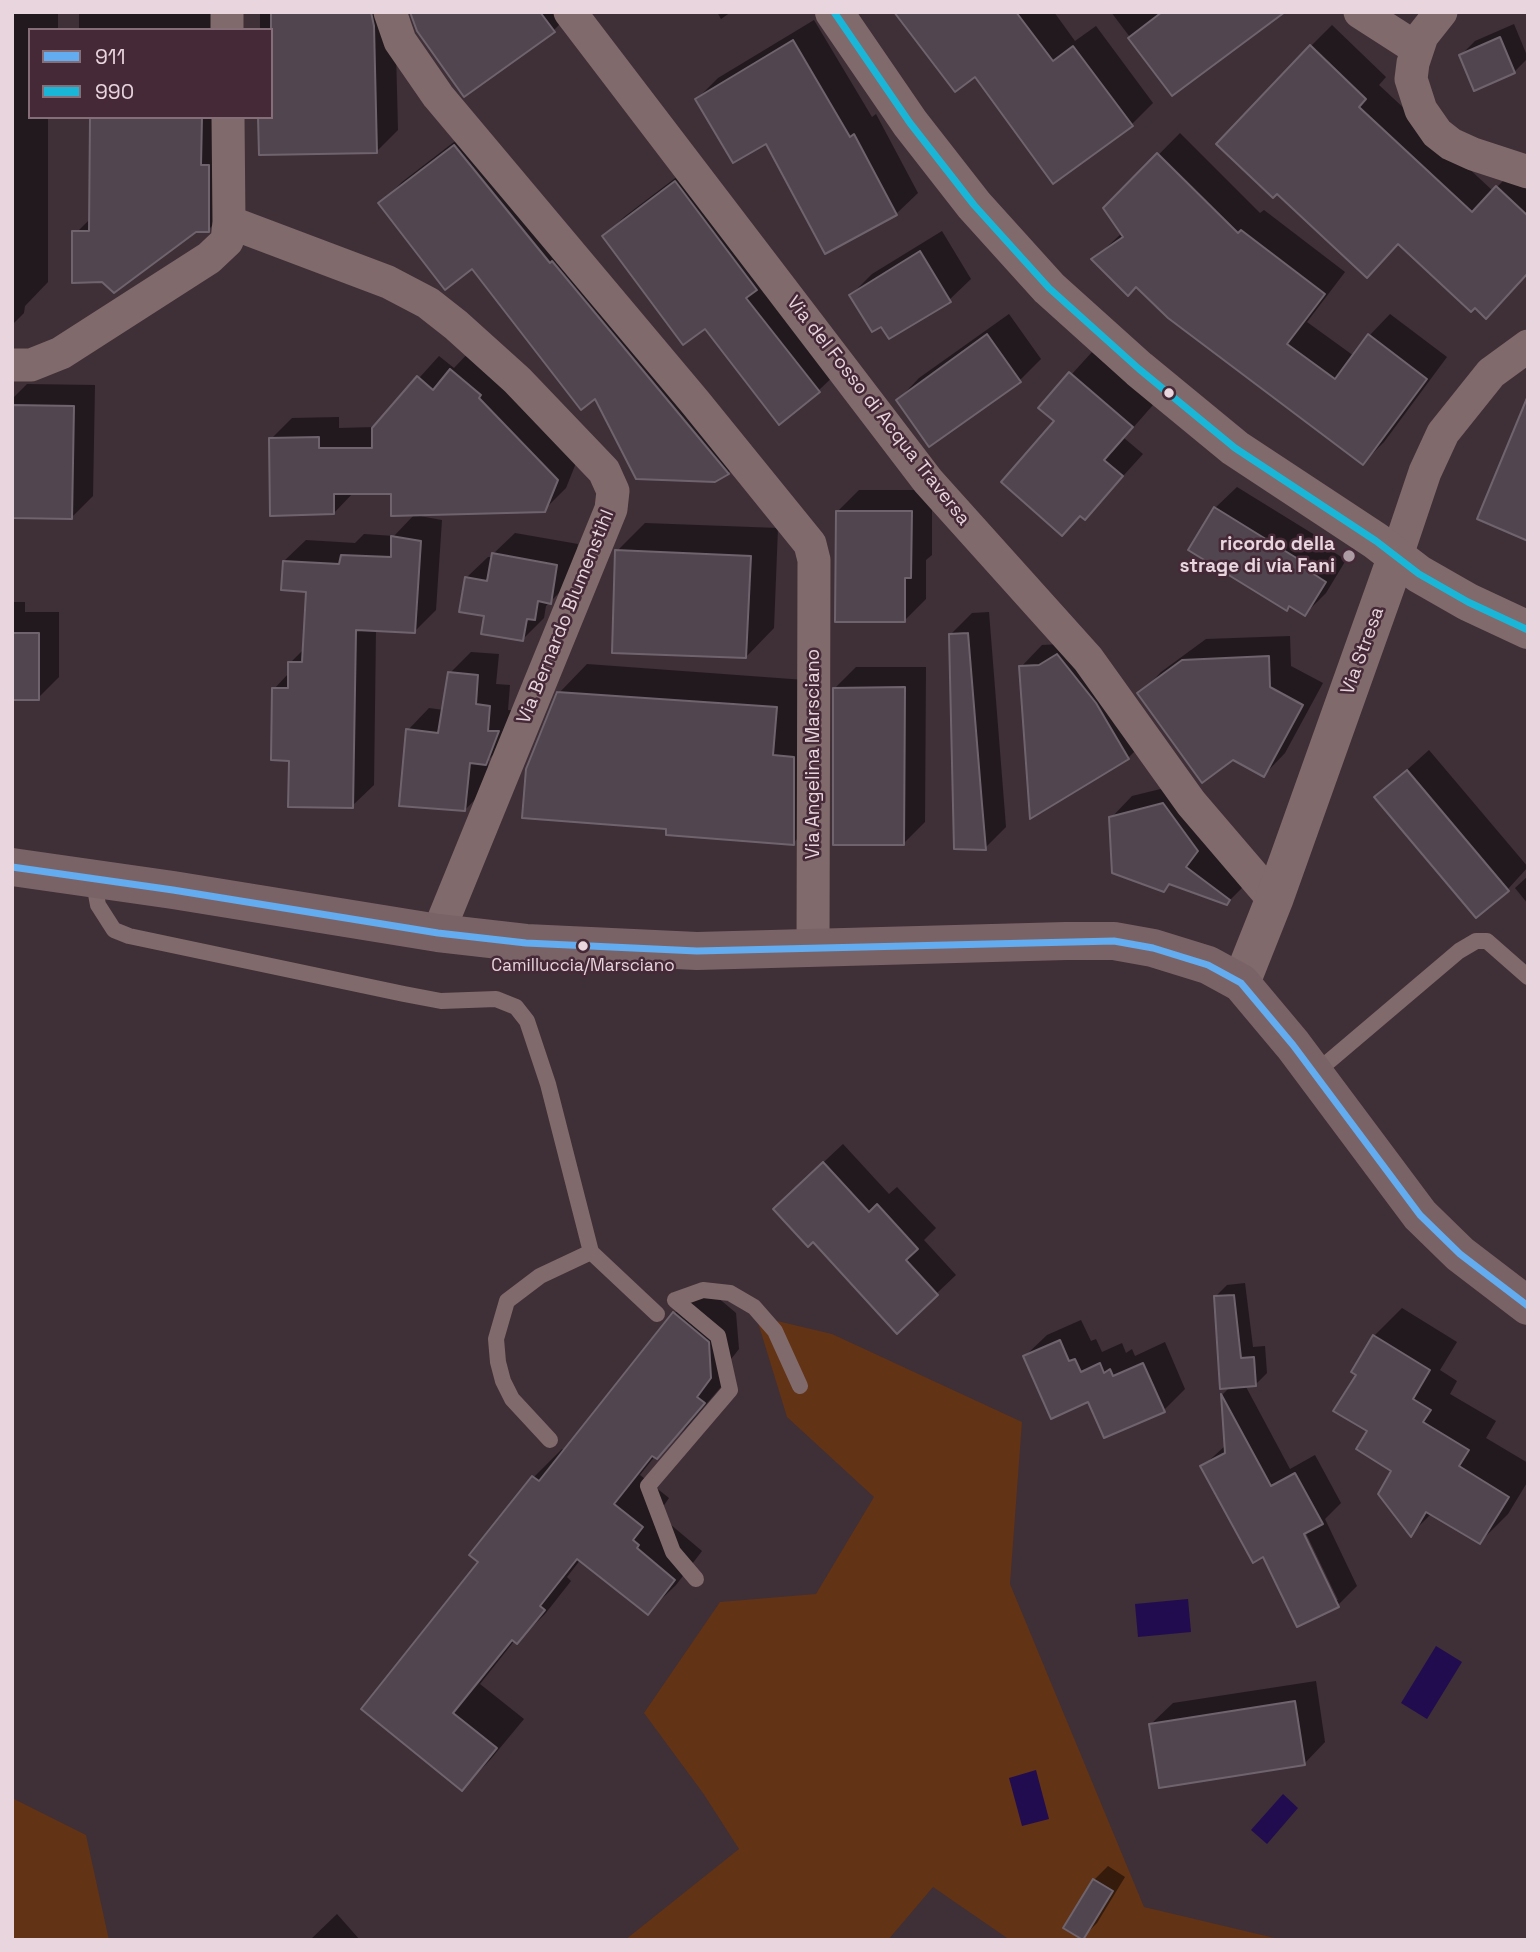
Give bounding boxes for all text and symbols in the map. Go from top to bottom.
legend [28,28,273,119]
text: 911 [95,43,125,70]
text: 990 [95,78,134,105]
street label: Via del Fosso di Acqua Traversa [781,292,975,530]
unlabelled marker [1162,386,1176,400]
street label: Via Bernardo Blumenstihl [513,507,619,727]
place label: ricordo della strage di via Fani [1180,534,1335,578]
marker: ricordo della strage di via Fani [1341,548,1357,564]
street label: Via Stresa [1337,604,1389,698]
street label: Via Angelina Marsciano [803,649,825,859]
marker: Camilluccia/Marsciano [576,939,590,953]
place label: Camilluccia/Marsciano [491,956,675,976]

